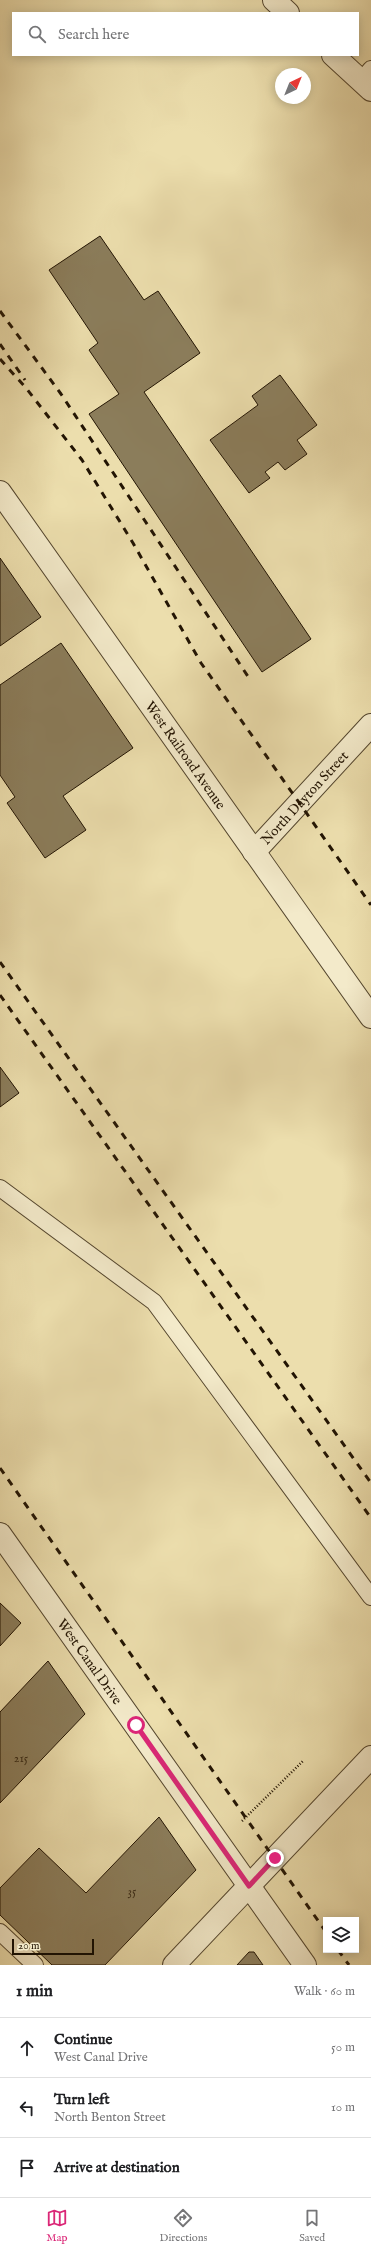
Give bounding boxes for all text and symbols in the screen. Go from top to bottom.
search box [12,12,359,56]
icon: search [26,23,48,45]
text: Search here [58,25,129,44]
north arrow [275,68,311,104]
street label: West Railroad Avenue [141,698,230,814]
street label: North Dayton Street [257,747,353,849]
street label: West Canal Drive [53,1615,126,1709]
route start [127,1716,145,1734]
house number: 215 [14,1751,29,1766]
route end [266,1849,284,1867]
house number: 35 [128,1884,137,1899]
map controls [323,1917,359,1953]
button: layers [323,1917,359,1953]
scale bar [12,1937,94,1956]
text: 20 m [18,1939,39,1953]
text: 1 min [16,1981,53,2002]
text: Walk · 60 m [294,1983,355,2000]
text: Continue [54,2030,112,2049]
icon: ahead [16,2037,38,2059]
text: 50 m [331,2039,355,2056]
text: West Canal Drive [54,2049,148,2066]
text: Turn left [54,2090,110,2109]
icon: left [16,2097,38,2119]
text: 10 m [331,2099,355,2116]
text: North Benton Street [54,2109,166,2126]
icon: arrive [16,2157,38,2179]
text: Arrive at destination [54,2158,180,2177]
tab: Map [46,2207,68,2245]
tab: Directions [160,2207,207,2245]
tab: Saved [299,2207,325,2245]

